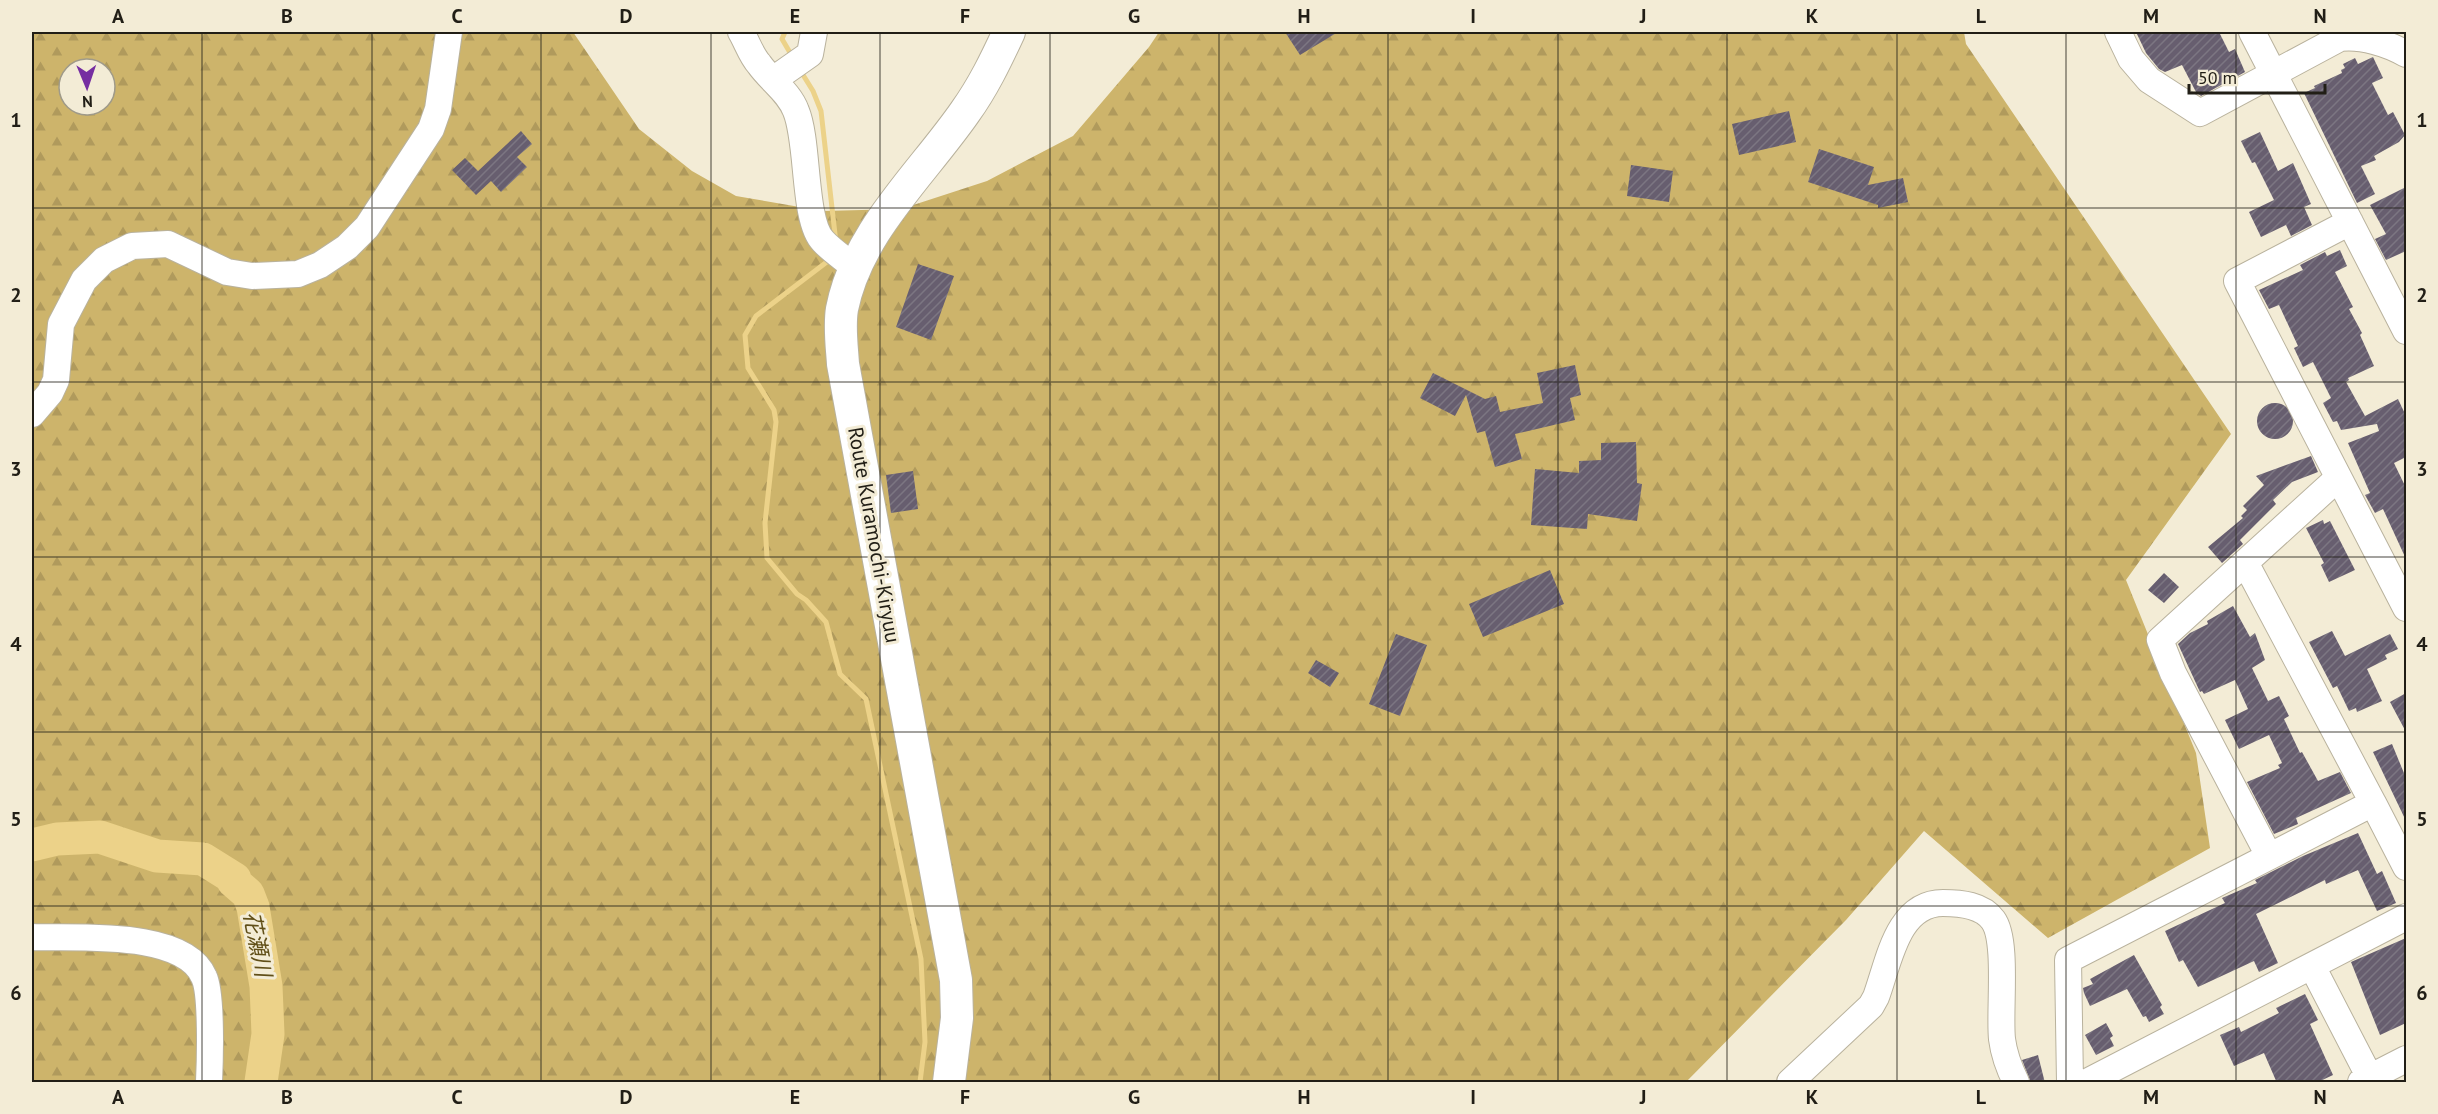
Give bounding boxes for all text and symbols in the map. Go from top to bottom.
text: A [112,3,125,29]
text: B [281,3,293,29]
text: C [451,3,463,29]
text: D [620,3,633,29]
text: E [790,3,800,29]
text: F [960,3,970,29]
text: G [1128,3,1140,29]
text: H [1297,3,1311,29]
text: I [1470,3,1476,29]
text: J [1639,3,1646,29]
text: K [1806,3,1819,29]
text: L [1976,3,1987,29]
text: M [2143,3,2159,29]
text: N [2313,3,2327,29]
north arrow [57,57,117,117]
scale bar [2189,57,2326,95]
text: 50 m [2198,66,2237,89]
text: N [82,92,93,112]
text: 1 [10,107,22,133]
text: 1 [2416,107,2428,133]
text: 2 [10,282,22,308]
text: 2 [2416,282,2428,308]
street label: Route Kuramochi-Kiryuu [842,425,907,645]
text: 3 [10,456,22,482]
text: 3 [2416,456,2428,482]
text: 4 [10,631,22,657]
text: 4 [2416,631,2428,657]
text: 5 [10,806,22,832]
text: 5 [2416,806,2428,832]
water label: 花瀬川 [238,909,278,981]
text: 6 [10,980,22,1006]
text: 6 [2416,980,2428,1006]
text: A [112,1084,125,1110]
text: B [281,1084,293,1110]
text: C [451,1084,463,1110]
text: D [620,1084,633,1110]
text: E [790,1084,800,1110]
text: F [960,1084,970,1110]
text: G [1128,1084,1140,1110]
text: H [1297,1084,1311,1110]
text: I [1470,1084,1476,1110]
text: J [1639,1084,1646,1110]
text: K [1806,1084,1819,1110]
text: L [1976,1084,1987,1110]
text: M [2143,1084,2159,1110]
text: N [2313,1084,2327,1110]

